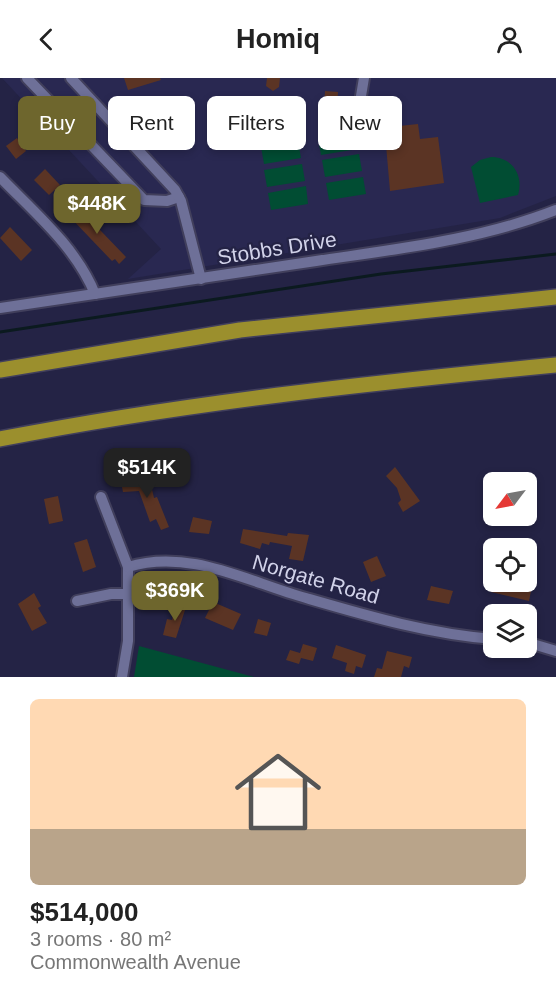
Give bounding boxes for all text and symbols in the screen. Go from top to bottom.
icon: back [30,23,63,56]
icon: person [493,23,526,56]
text: Homiq [236,24,320,54]
chip: Buy [18,96,96,150]
chip: Rent [108,96,195,150]
chip: Filters [207,96,306,150]
chip: New [318,96,402,150]
pin: $448K [55,184,139,235]
text: $448K [68,192,126,214]
street label: Stobbs Drive [216,227,338,269]
pin: $514K [105,448,189,499]
text: $514K [118,456,176,478]
north arrow [483,472,537,526]
map controls [483,472,537,658]
button: locate [483,538,537,592]
street label: Norgate Road [250,550,382,608]
pin: $369K [133,571,217,622]
text: $369K [146,579,204,601]
button: layers [483,604,537,658]
icon: home [224,738,332,846]
text: $514,000 [30,897,138,927]
text: 3 rooms · 80 m² [30,928,171,950]
text: Commonwealth Avenue [30,951,241,973]

